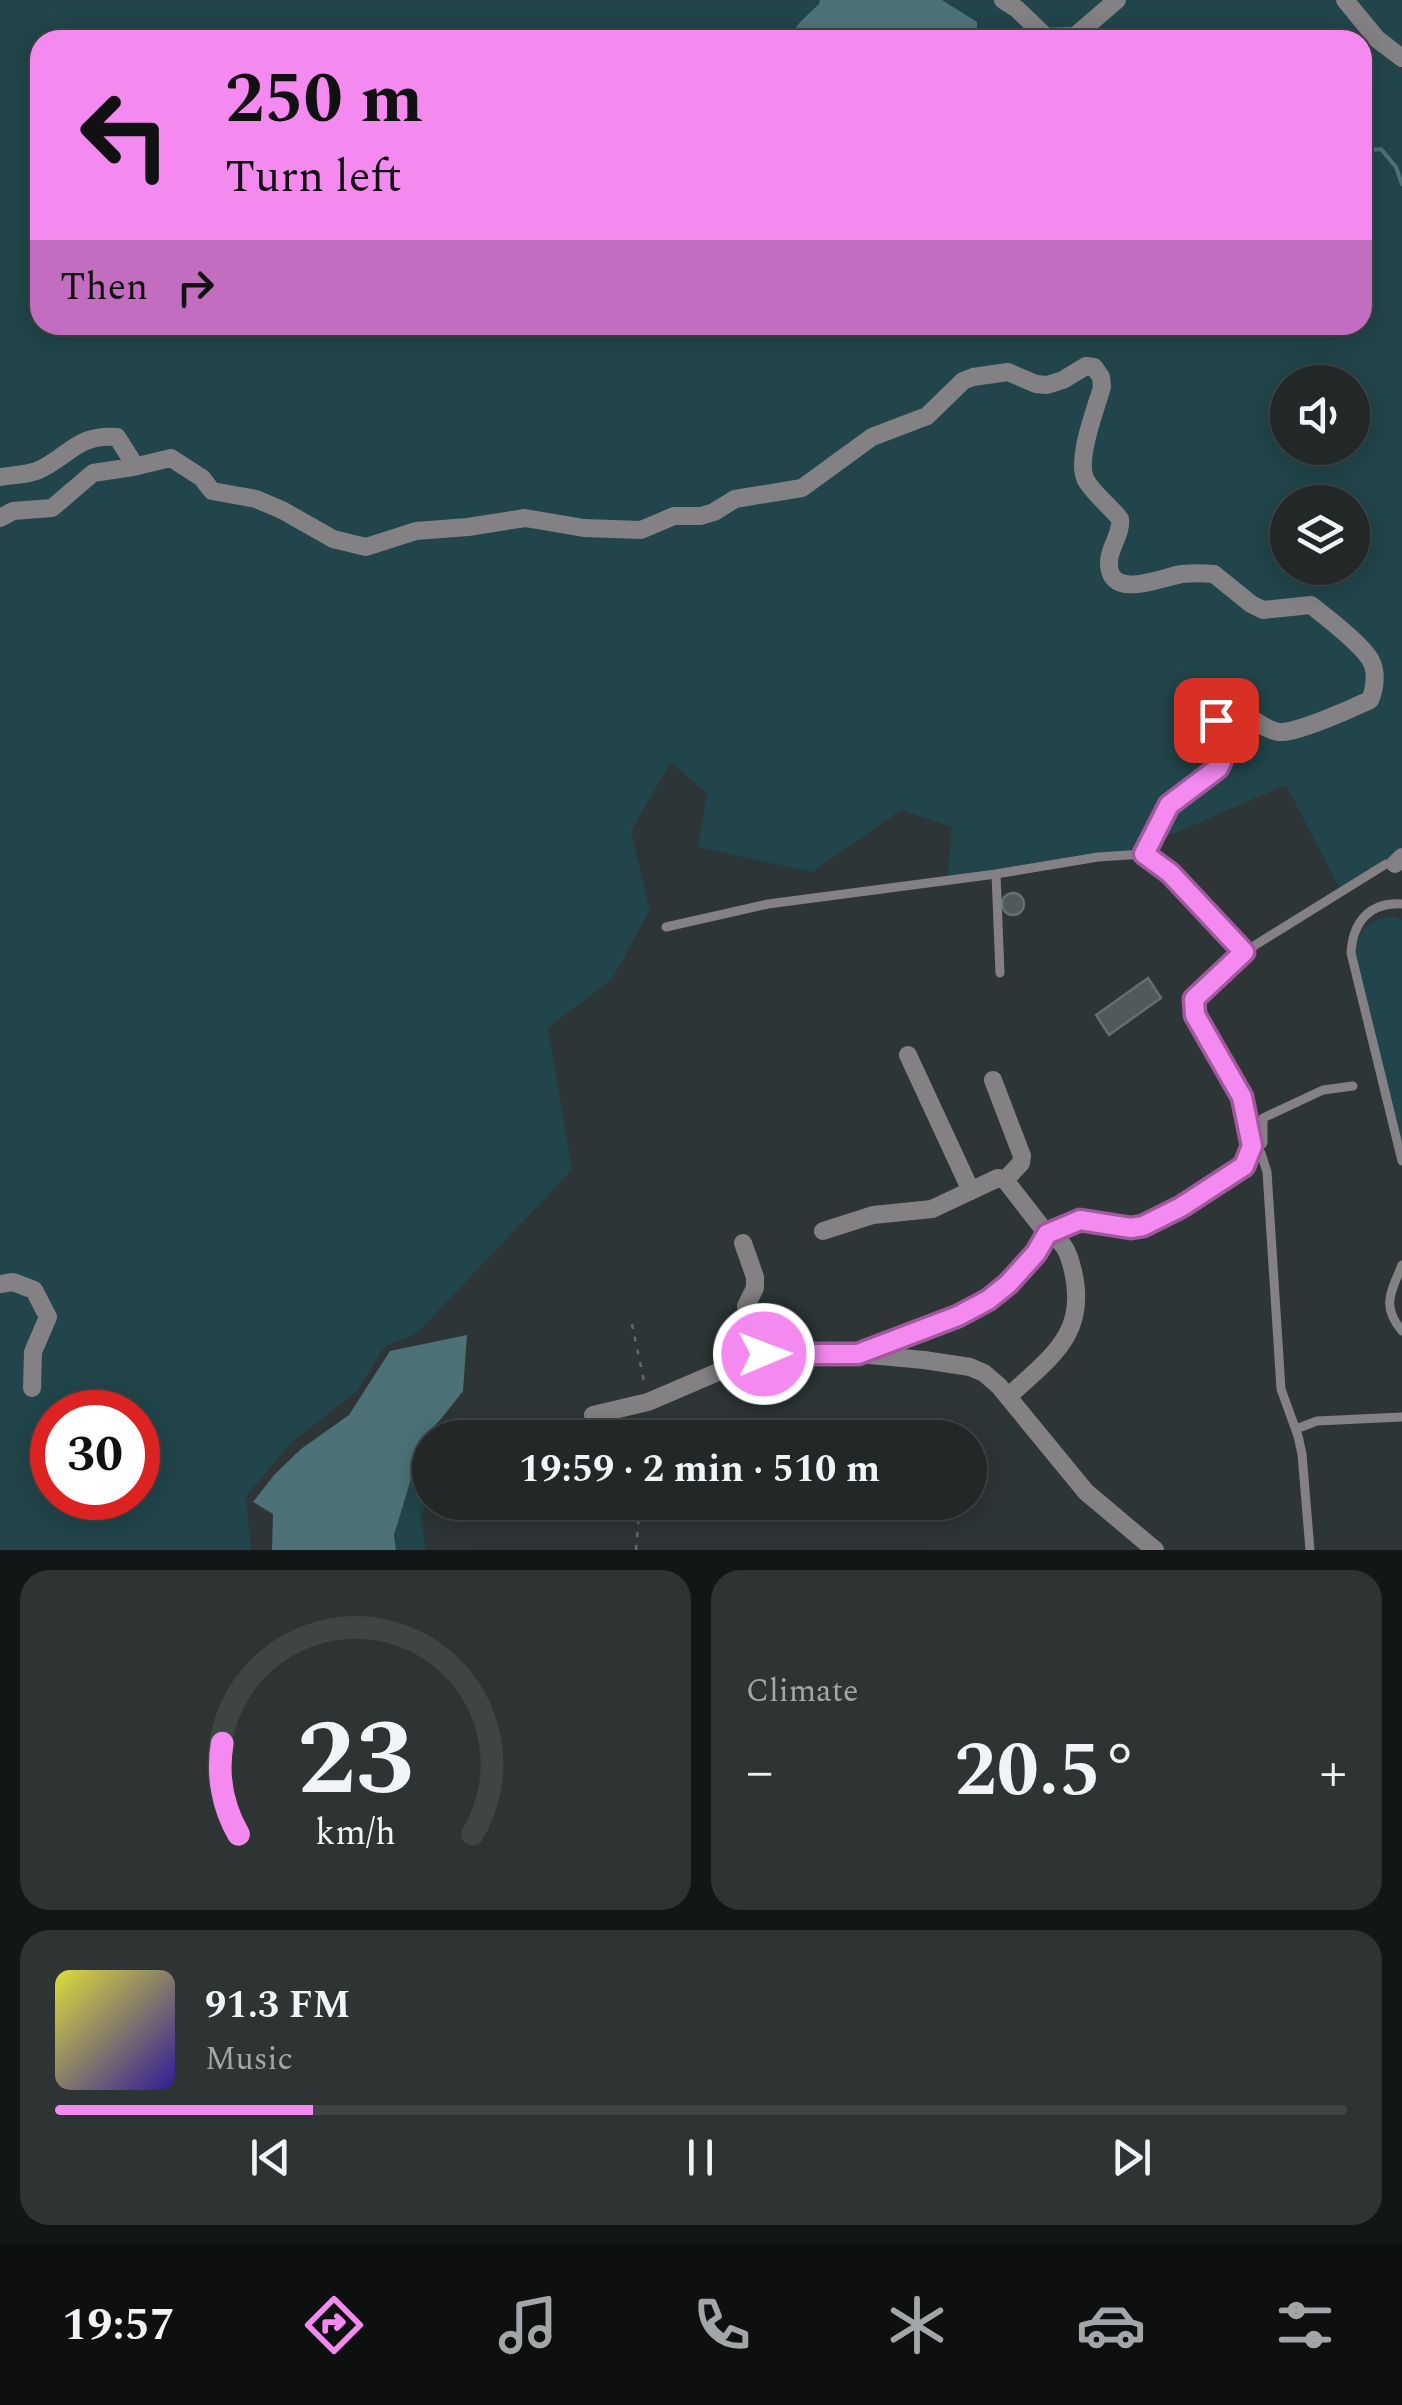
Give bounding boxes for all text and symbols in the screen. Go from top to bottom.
text: 250 m [225,47,423,153]
icon: left [60,70,190,200]
text: Turn left [225,143,402,212]
text: Then [60,259,148,317]
icon: right [168,260,223,315]
map controls [1270,365,1370,585]
button: sound [1270,365,1370,465]
button: layers [1270,485,1370,585]
pin [1174,678,1259,763]
icon: arrive [1189,693,1244,748]
position arrow [712,1302,816,1406]
speed limit sign: 30 [30,1390,160,1520]
text: 19:59 · 2 min · 510 m [519,1441,880,1499]
text: Climate [746,1667,858,1716]
text: 23 [297,1682,414,1840]
text: 20.5° [955,1715,1138,1829]
text: − [746,1731,774,1814]
text: + [1319,1731,1347,1814]
text: km/h [315,1806,396,1861]
text: 91.3 FM [205,1977,350,2035]
text: Music [205,2035,293,2084]
icon: previous [243,2130,298,2185]
icon: pause [673,2130,728,2185]
icon: next [1104,2130,1159,2185]
icon: directions [299,2290,369,2360]
icon: music [493,2290,563,2360]
icon: phone [687,2290,757,2360]
icon: climate [882,2290,952,2360]
icon: car [1076,2290,1146,2360]
icon: filters [1270,2290,1340,2360]
text: 19:57 [62,2291,175,2360]

